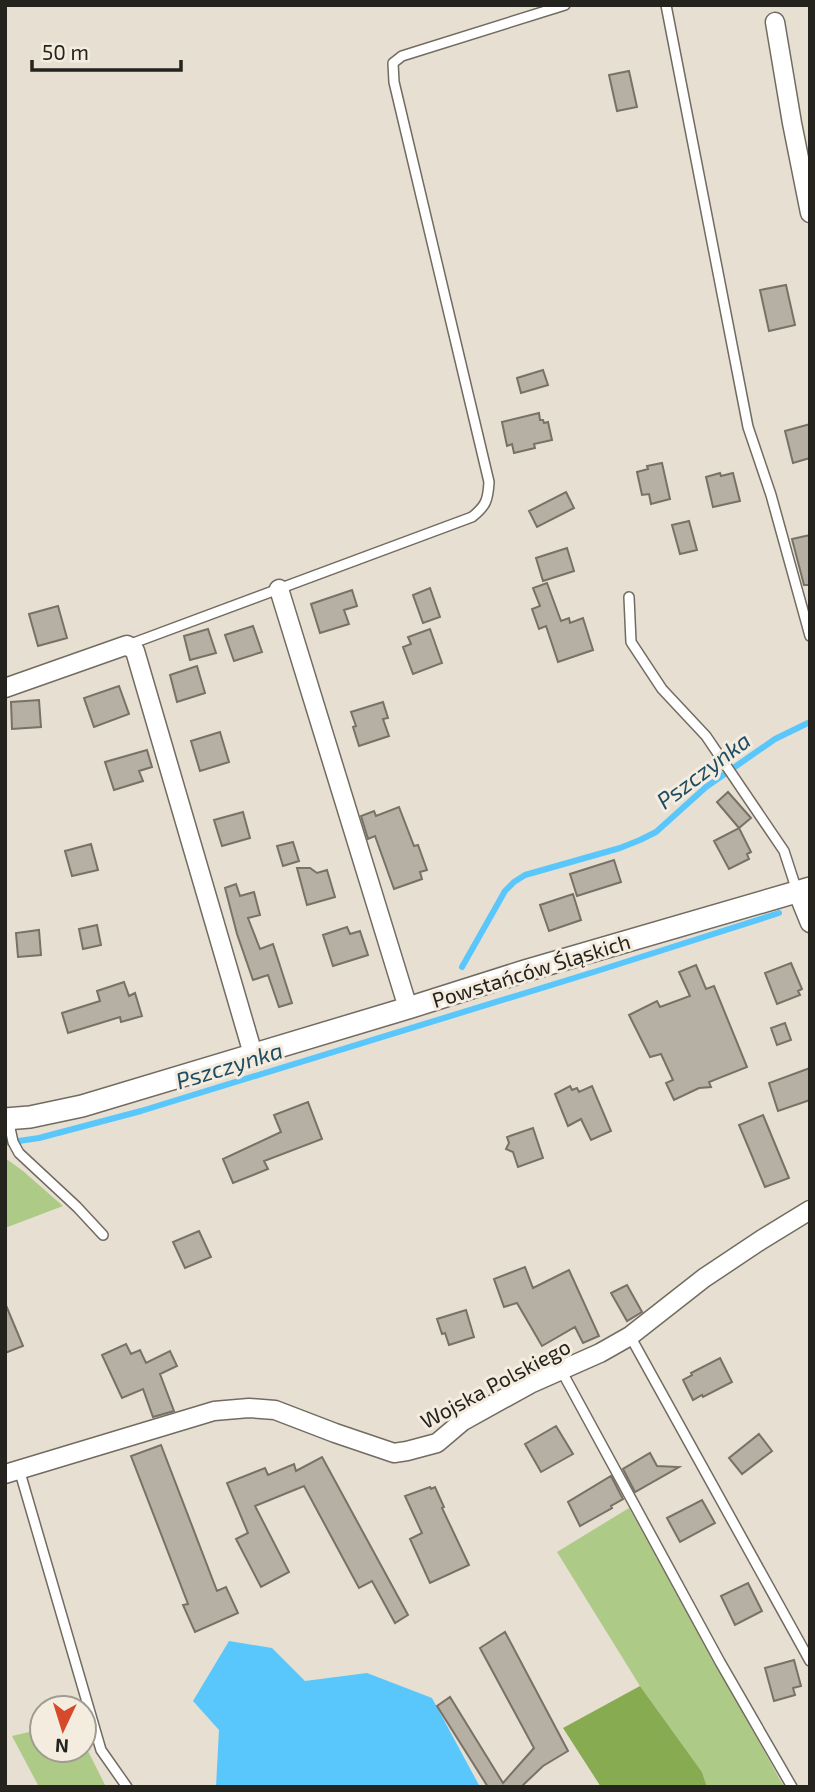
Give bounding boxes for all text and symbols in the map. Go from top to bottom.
scale bar [32,28,180,72]
text: 50 m [42,39,89,64]
water label: Pszczynka [651,726,755,814]
street label: Powstańców Śląskich [429,928,633,1012]
water label: Pszczynka [172,1036,286,1094]
street label: Wojska Polskiego [416,1333,575,1434]
north arrow [28,1694,98,1764]
text: N [54,1735,69,1758]

